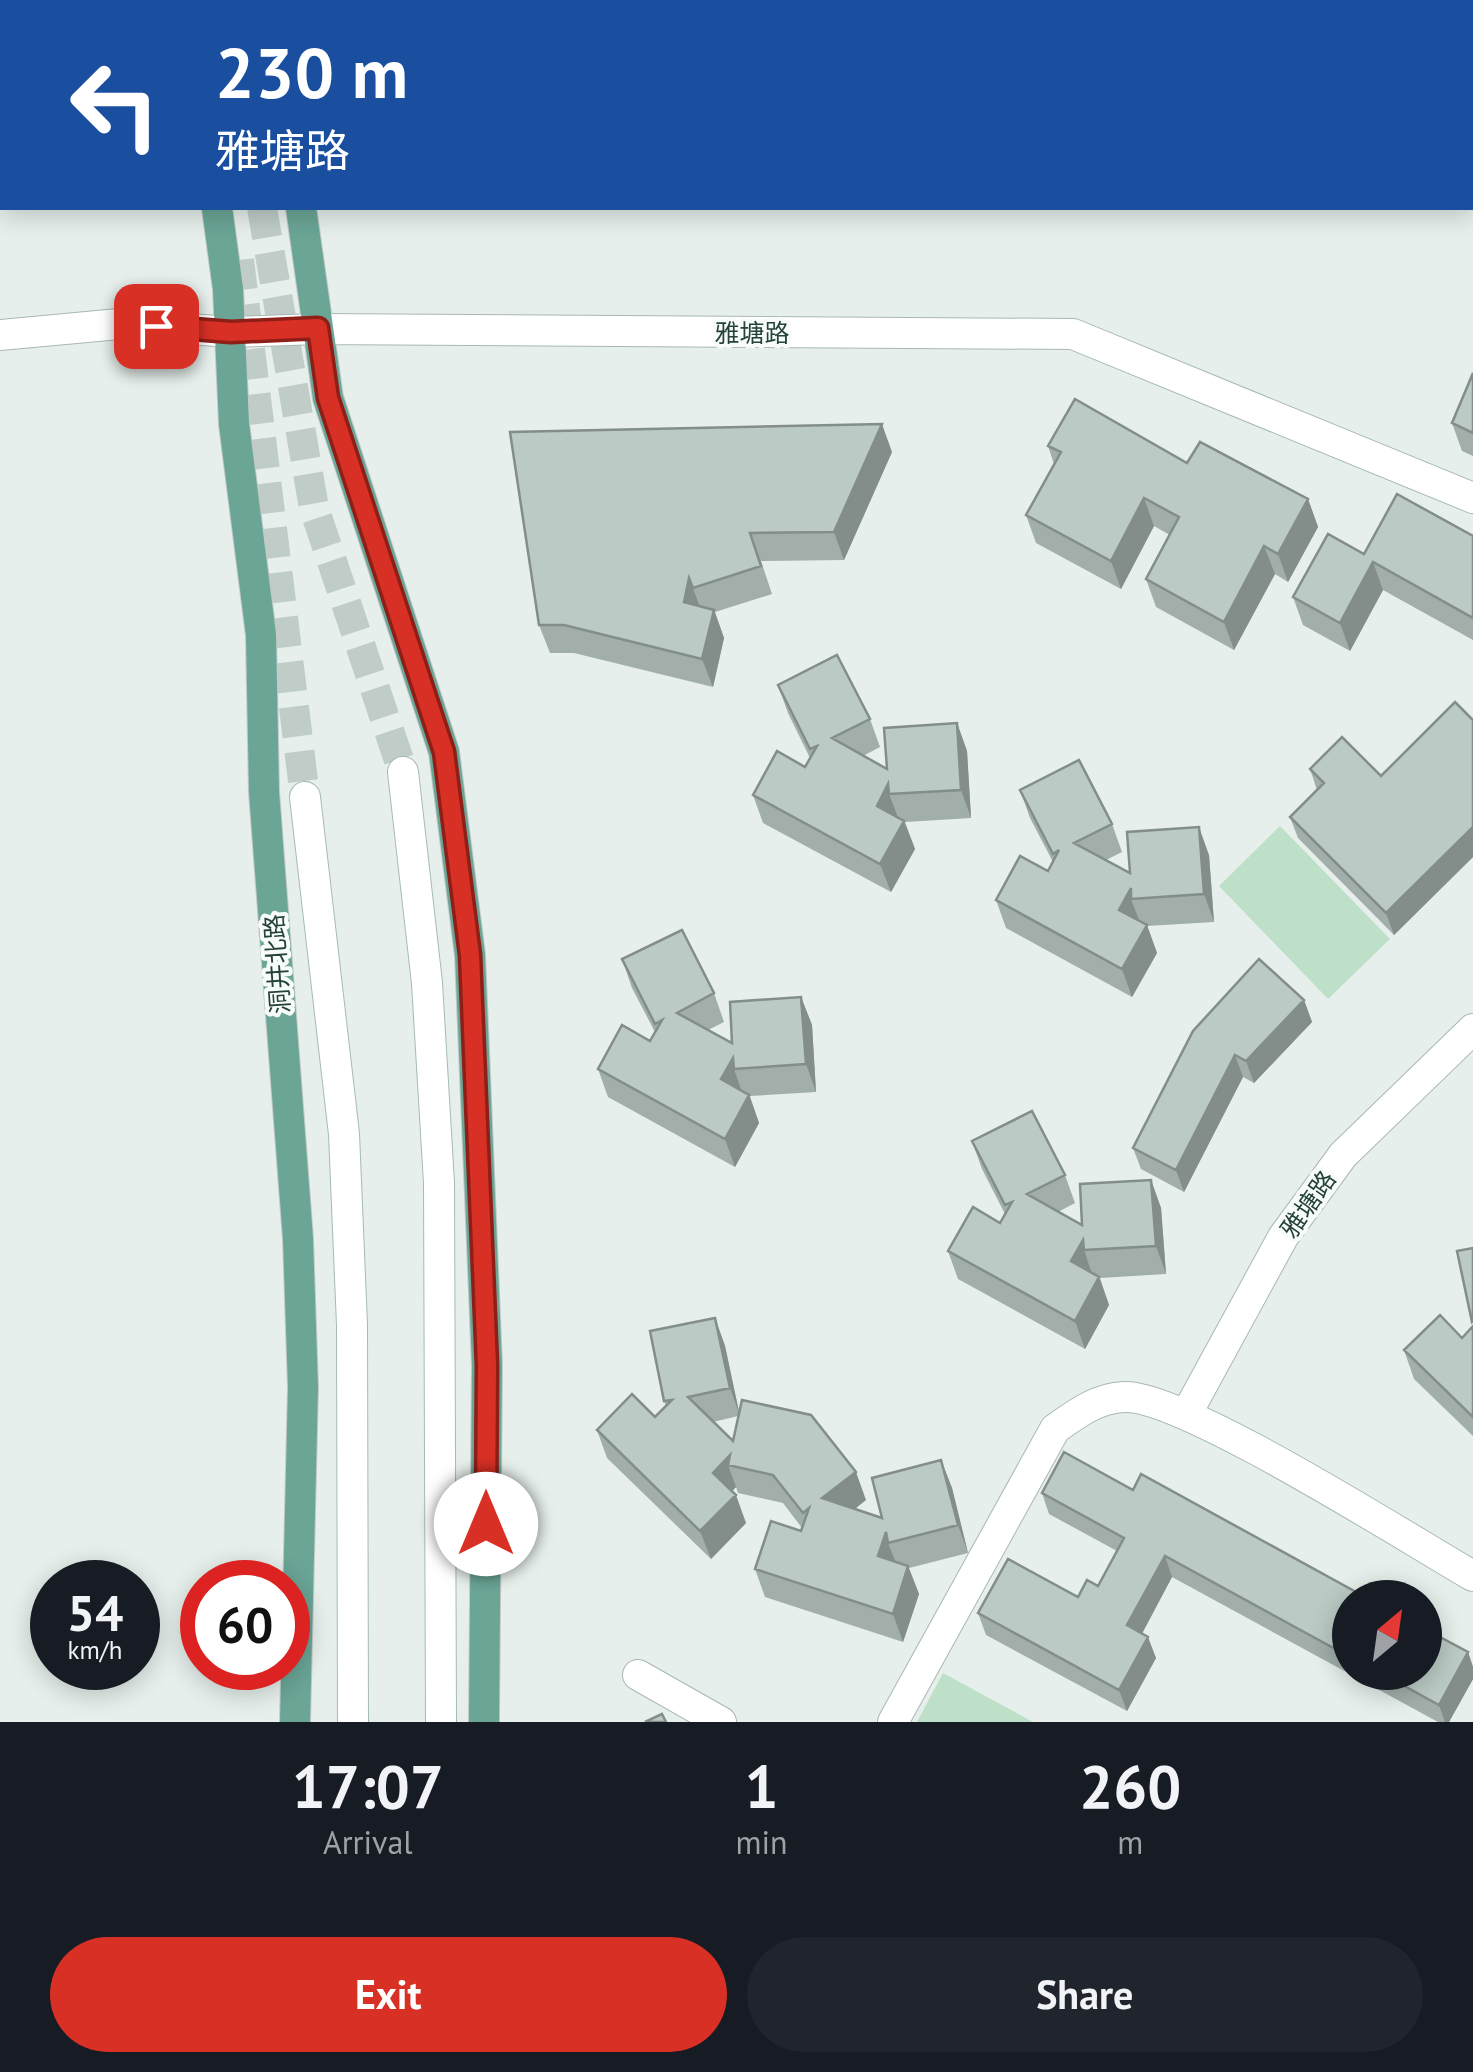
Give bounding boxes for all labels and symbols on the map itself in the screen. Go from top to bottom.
pin [114,284,199,369]
street label: 雅塘路 [714,317,790,349]
street label: 洞井北路 [258,913,296,1015]
street label: 雅塘路 [1273,1164,1343,1244]
position arrow [434,1472,538,1576]
speed limit sign: 60 [180,1560,310,1690]
north arrow [1332,1580,1442,1690]

